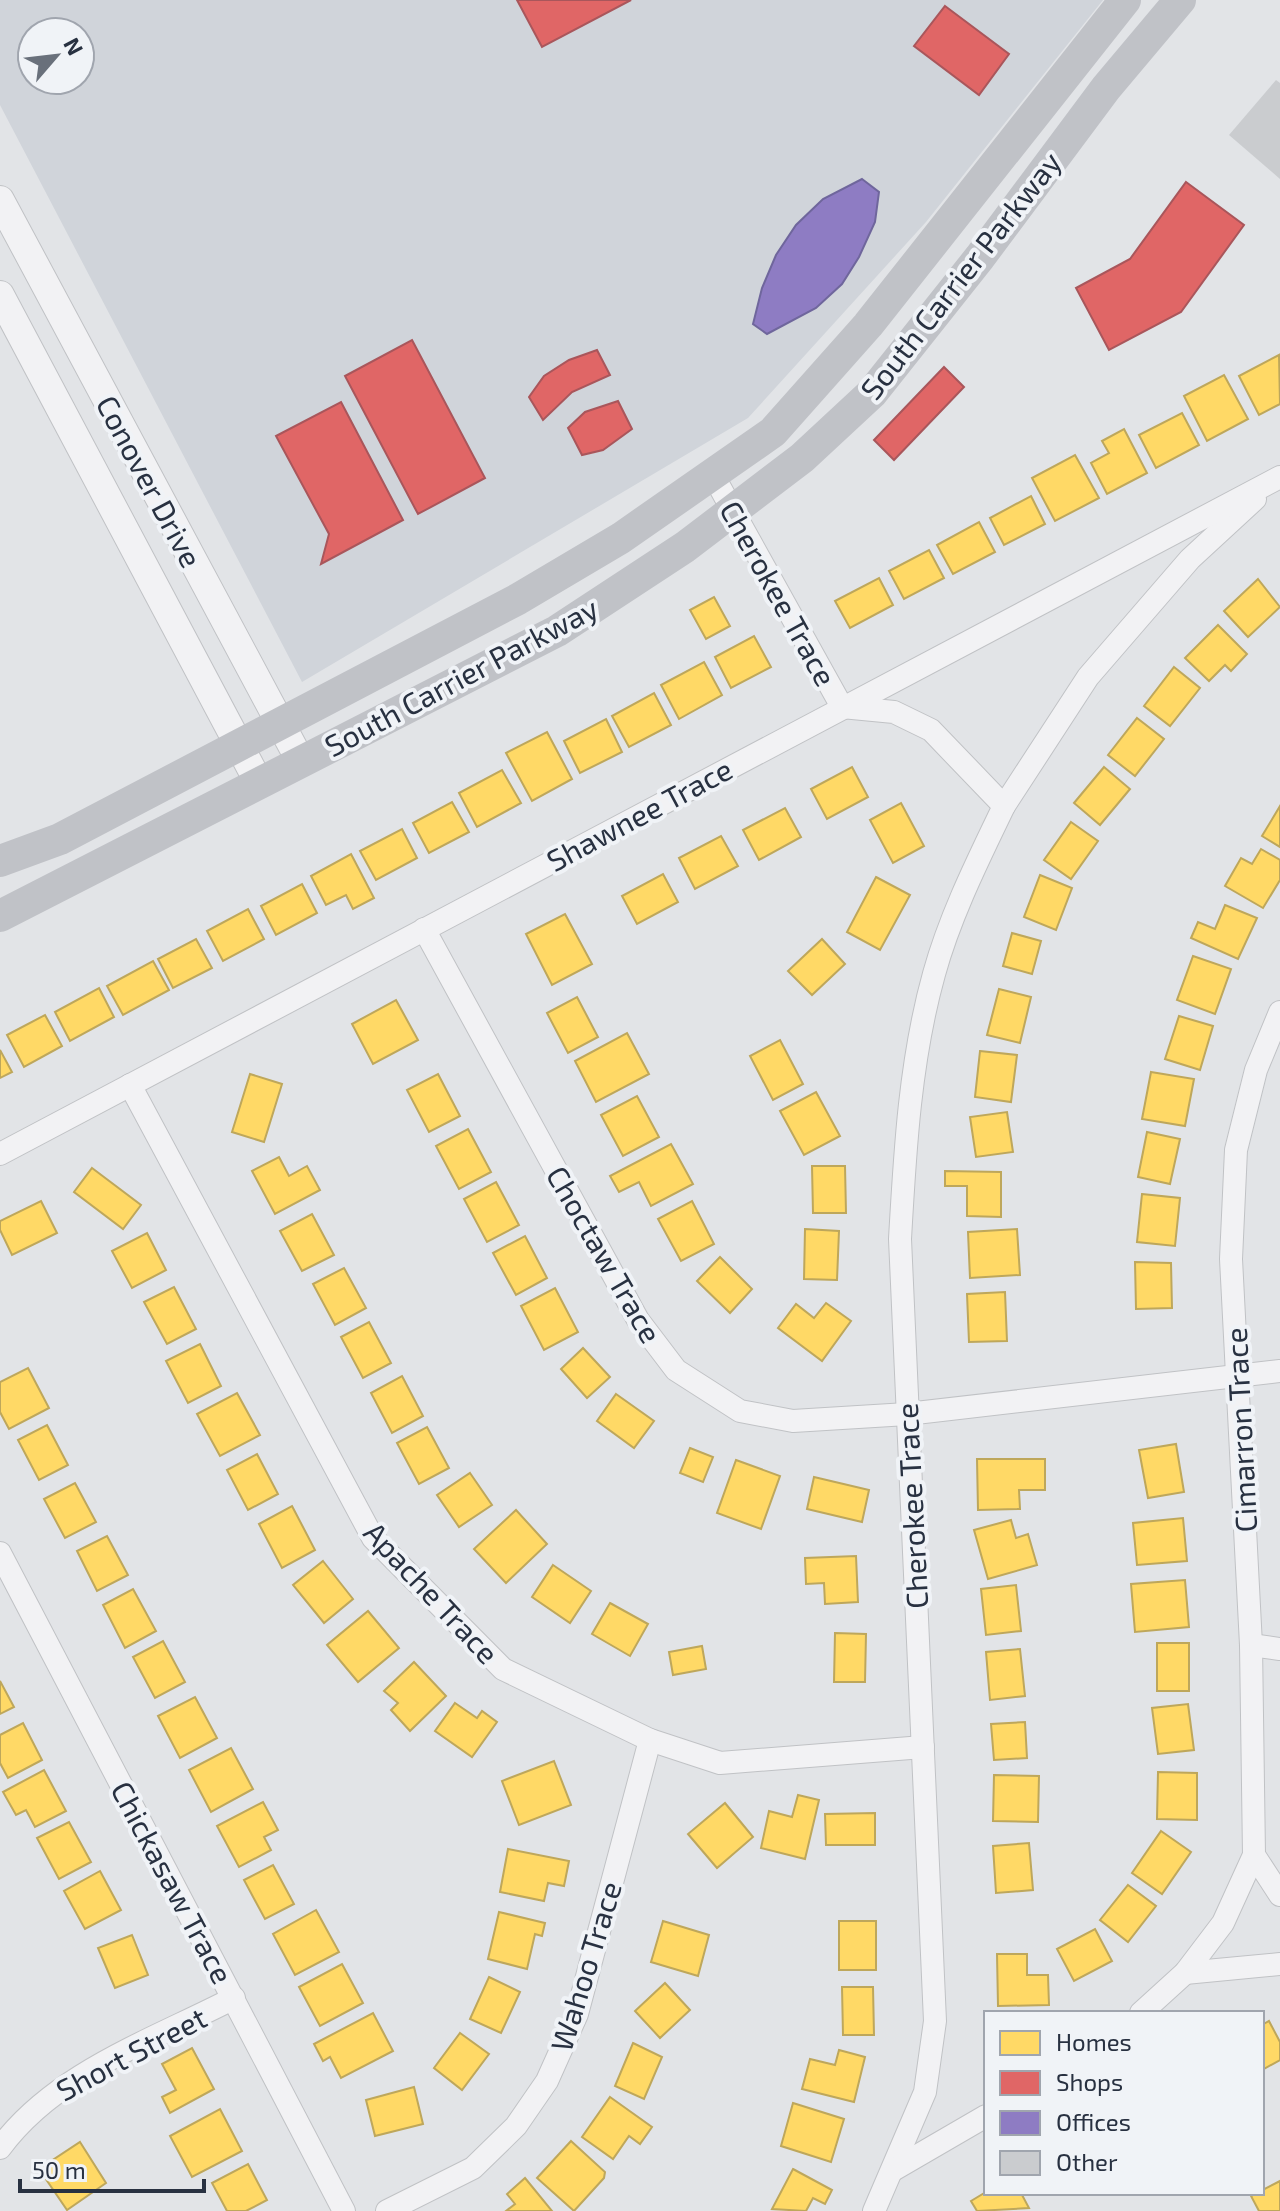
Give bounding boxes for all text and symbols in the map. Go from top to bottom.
north arrow [16,16,96,96]
text: N [59,33,90,59]
street label: South Carrier Parkway [852,144,1068,406]
street label: Conover Drive [90,389,210,573]
street label: Cherokee Trace [713,494,845,692]
street label: South Carrier Parkway [318,589,604,763]
street label: Shawnee Trace [540,750,738,878]
street label: Choctaw Trace [540,1159,670,1349]
street label: Cimarron Trace [1217,1327,1263,1533]
street label: Cherokee Trace [888,1402,934,1610]
street label: Apache Trace [357,1514,507,1670]
street label: Chickasaw Trace [105,1775,241,1989]
street label: Wahoo Trace [542,1877,628,2055]
street label: Short Street [50,1998,212,2108]
legend [984,2011,1264,2195]
text: Homes [1056,2027,1132,2056]
text: Shops [1056,2067,1123,2096]
text: Offices [1056,2107,1131,2136]
scale bar [20,2143,204,2193]
text: Other [1056,2147,1118,2176]
text: 50 m [32,2155,86,2184]

